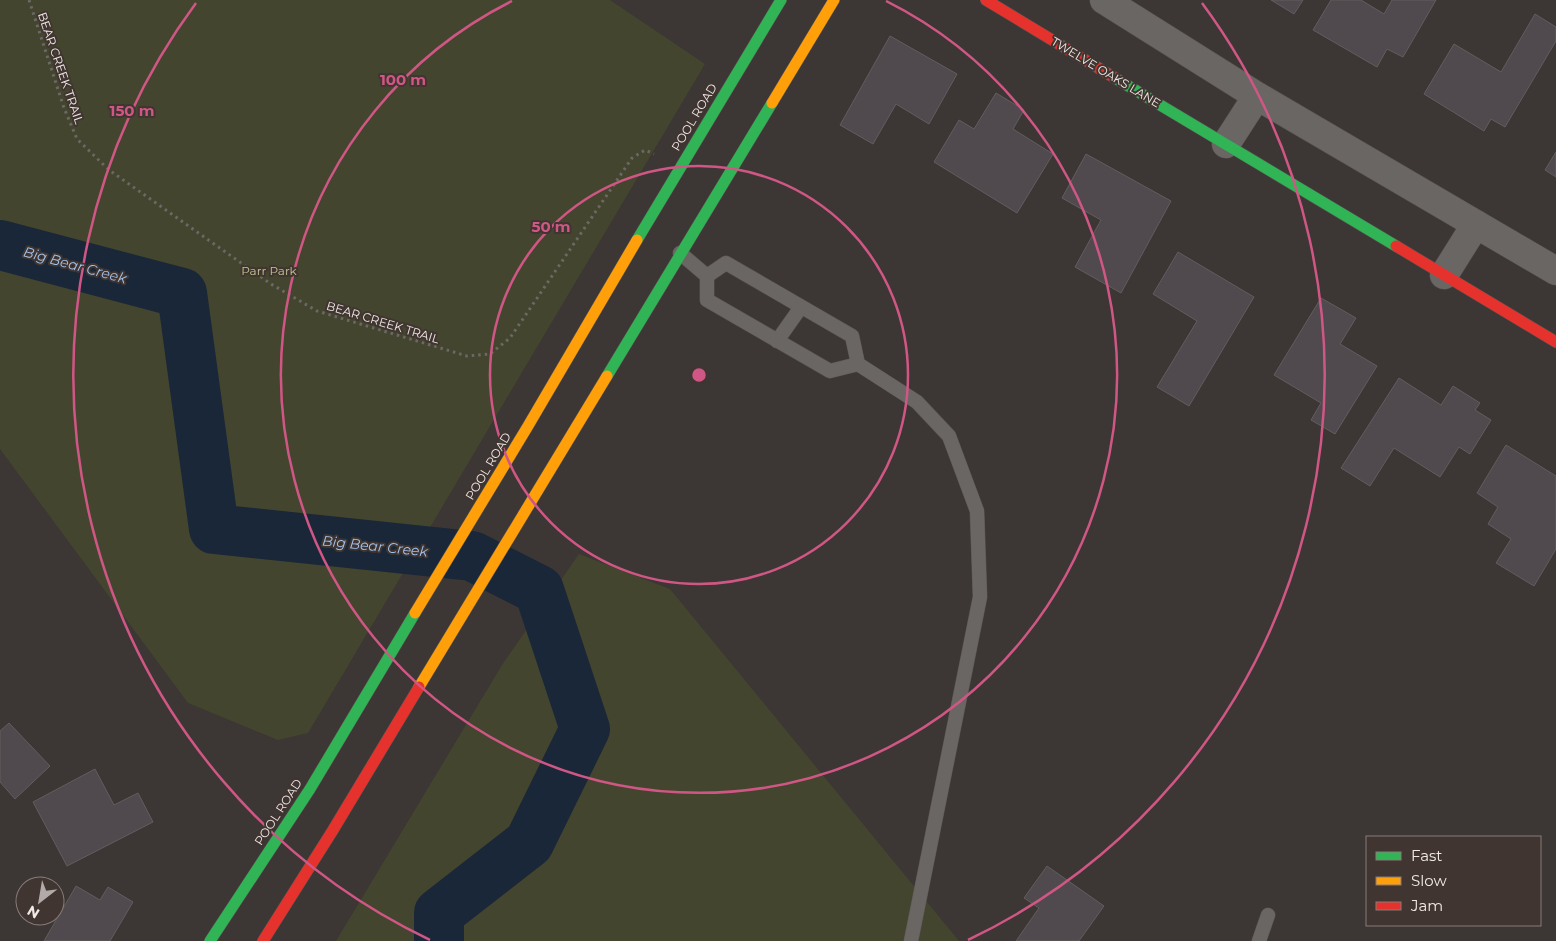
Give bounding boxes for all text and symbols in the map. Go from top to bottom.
street label: BEAR CREEK TRAIL [35,10,87,126]
street label: TWELVE OAKS LANE [1049,33,1163,111]
text: 100 m [380,70,426,89]
street label: POOL ROAD [668,80,720,153]
text: 150 m [110,101,154,120]
text: 50 m [531,217,571,236]
water label: Big Bear Creek [21,243,129,288]
park label: Parr Park [241,263,298,278]
street label: BEAR CREEK TRAIL [325,298,441,346]
centre of rings [690,366,708,384]
street label: POOL ROAD [462,429,514,502]
water label: Big Bear Creek [321,532,429,561]
street label: POOL ROAD [251,776,305,848]
legend [1366,836,1541,926]
text: Fast [1411,846,1442,865]
text: Slow [1411,871,1447,890]
north arrow [15,876,65,926]
text: Jam [1410,896,1443,915]
text: N [24,902,43,923]

